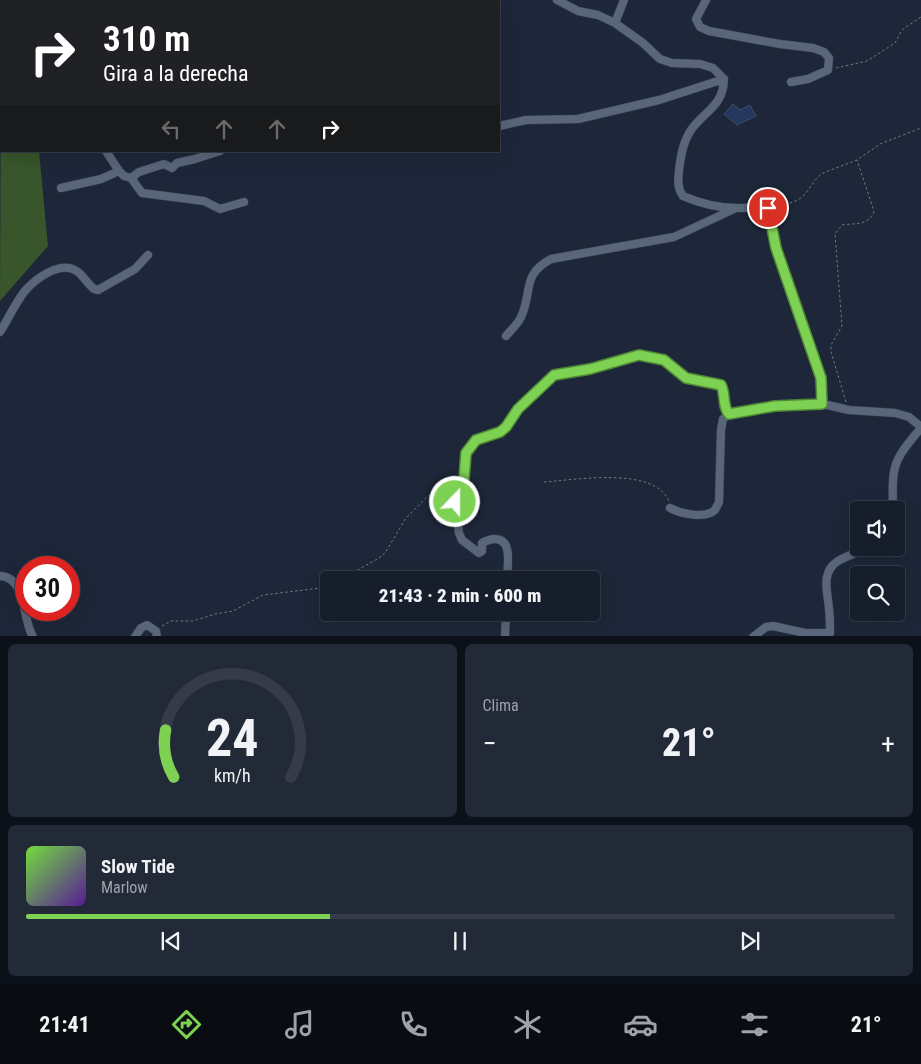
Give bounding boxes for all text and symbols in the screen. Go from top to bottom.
text: 310 m [103,19,190,60]
icon: right [20,20,85,85]
text: Gira a la derecha [103,61,249,86]
icon: left [157,115,185,143]
icon: ahead [210,115,238,143]
icon: ahead [263,115,291,143]
icon: right [316,115,344,143]
pin [747,187,789,229]
icon: arrive [754,194,782,222]
position arrow [428,475,480,527]
map controls [850,501,905,621]
button: sound [850,501,905,556]
speed limit sign: 30 [15,556,80,621]
button: search [850,566,905,621]
text: 21:43 · 2 min · 600 m [379,584,541,607]
text: Clima [483,696,519,715]
text: 24 [206,708,259,769]
text: 21° [662,721,716,765]
text: − [483,727,497,760]
text: + [881,727,895,760]
text: km/h [214,765,251,786]
text: Slow Tide [101,855,175,878]
text: Marlow [101,878,148,897]
icon: previous [157,927,185,955]
icon: pause [446,927,474,955]
icon: next [736,927,764,955]
icon: directions [169,1007,204,1042]
icon: music [282,1007,317,1042]
icon: phone [396,1007,431,1042]
icon: climate [510,1007,545,1042]
icon: car [623,1007,658,1042]
icon: filters [737,1007,772,1042]
text: 21:41 [39,1012,90,1037]
text: 21° [851,1012,882,1037]

